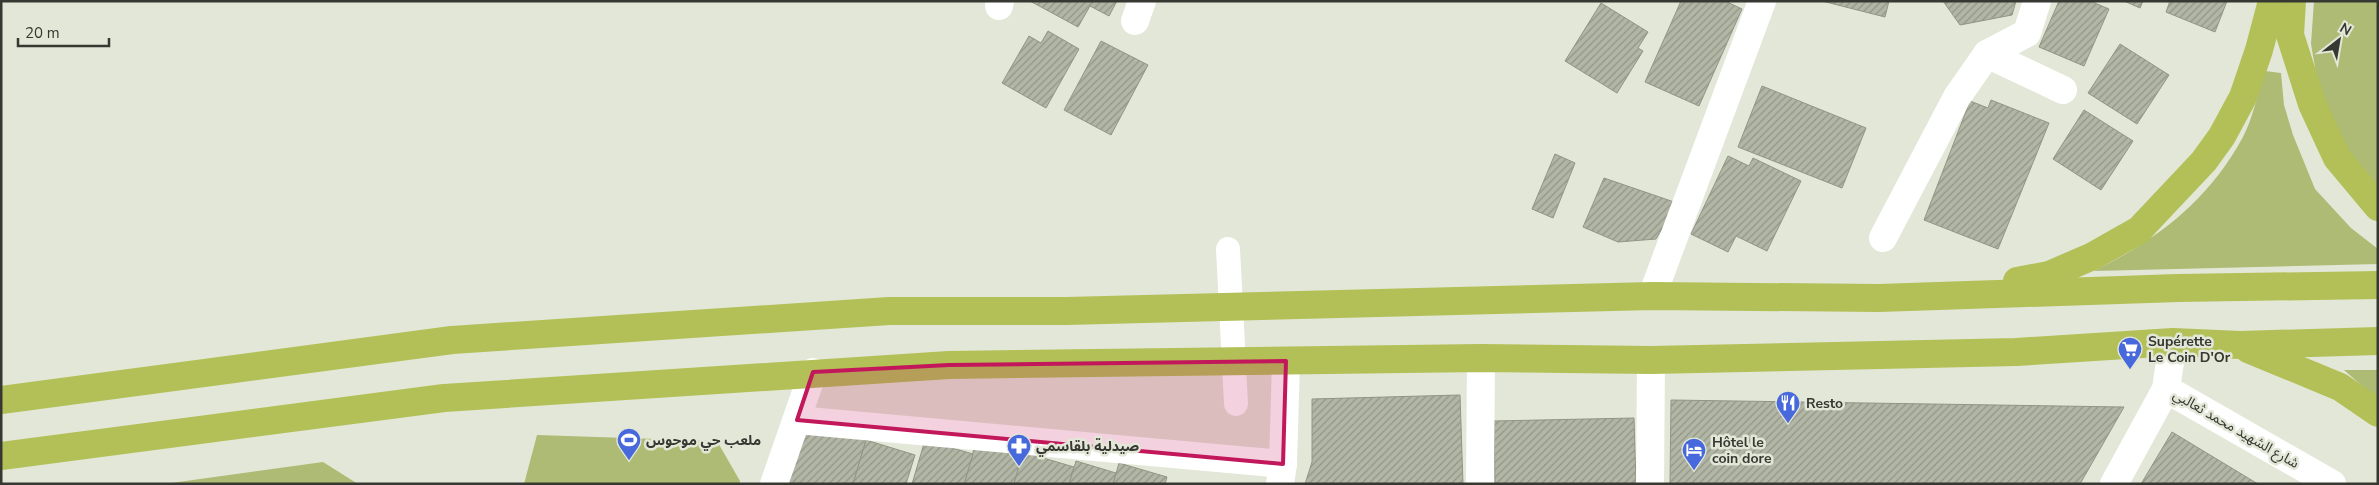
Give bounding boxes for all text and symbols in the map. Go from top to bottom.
scale bar [18,15,109,47]
north arrow [2314,15,2364,65]
text: N [2336,18,2355,40]
text: 20 m [25,23,60,43]
place label: Supérette Le Coin D'Or [2148,332,2231,367]
supermarket icon: Supérette Le Coin D'Or [2117,336,2143,370]
street label: شارع الشهيد محمد ثعالبي [2169,385,2303,474]
restaurant icon: Resto [1775,390,1801,424]
place label: Resto [1806,394,1843,413]
sports icon: ملعب حي موحوس [616,427,642,461]
place label: ملعب حي موحوس [646,431,761,451]
pharmacy icon: صيدلية بلقاسمي [1006,433,1032,467]
place label: Hôtel le coin dore [1712,433,1772,468]
place label: صيدلية بلقاسمي [1036,437,1140,457]
hotel icon: Hôtel le coin dore [1681,437,1707,471]

